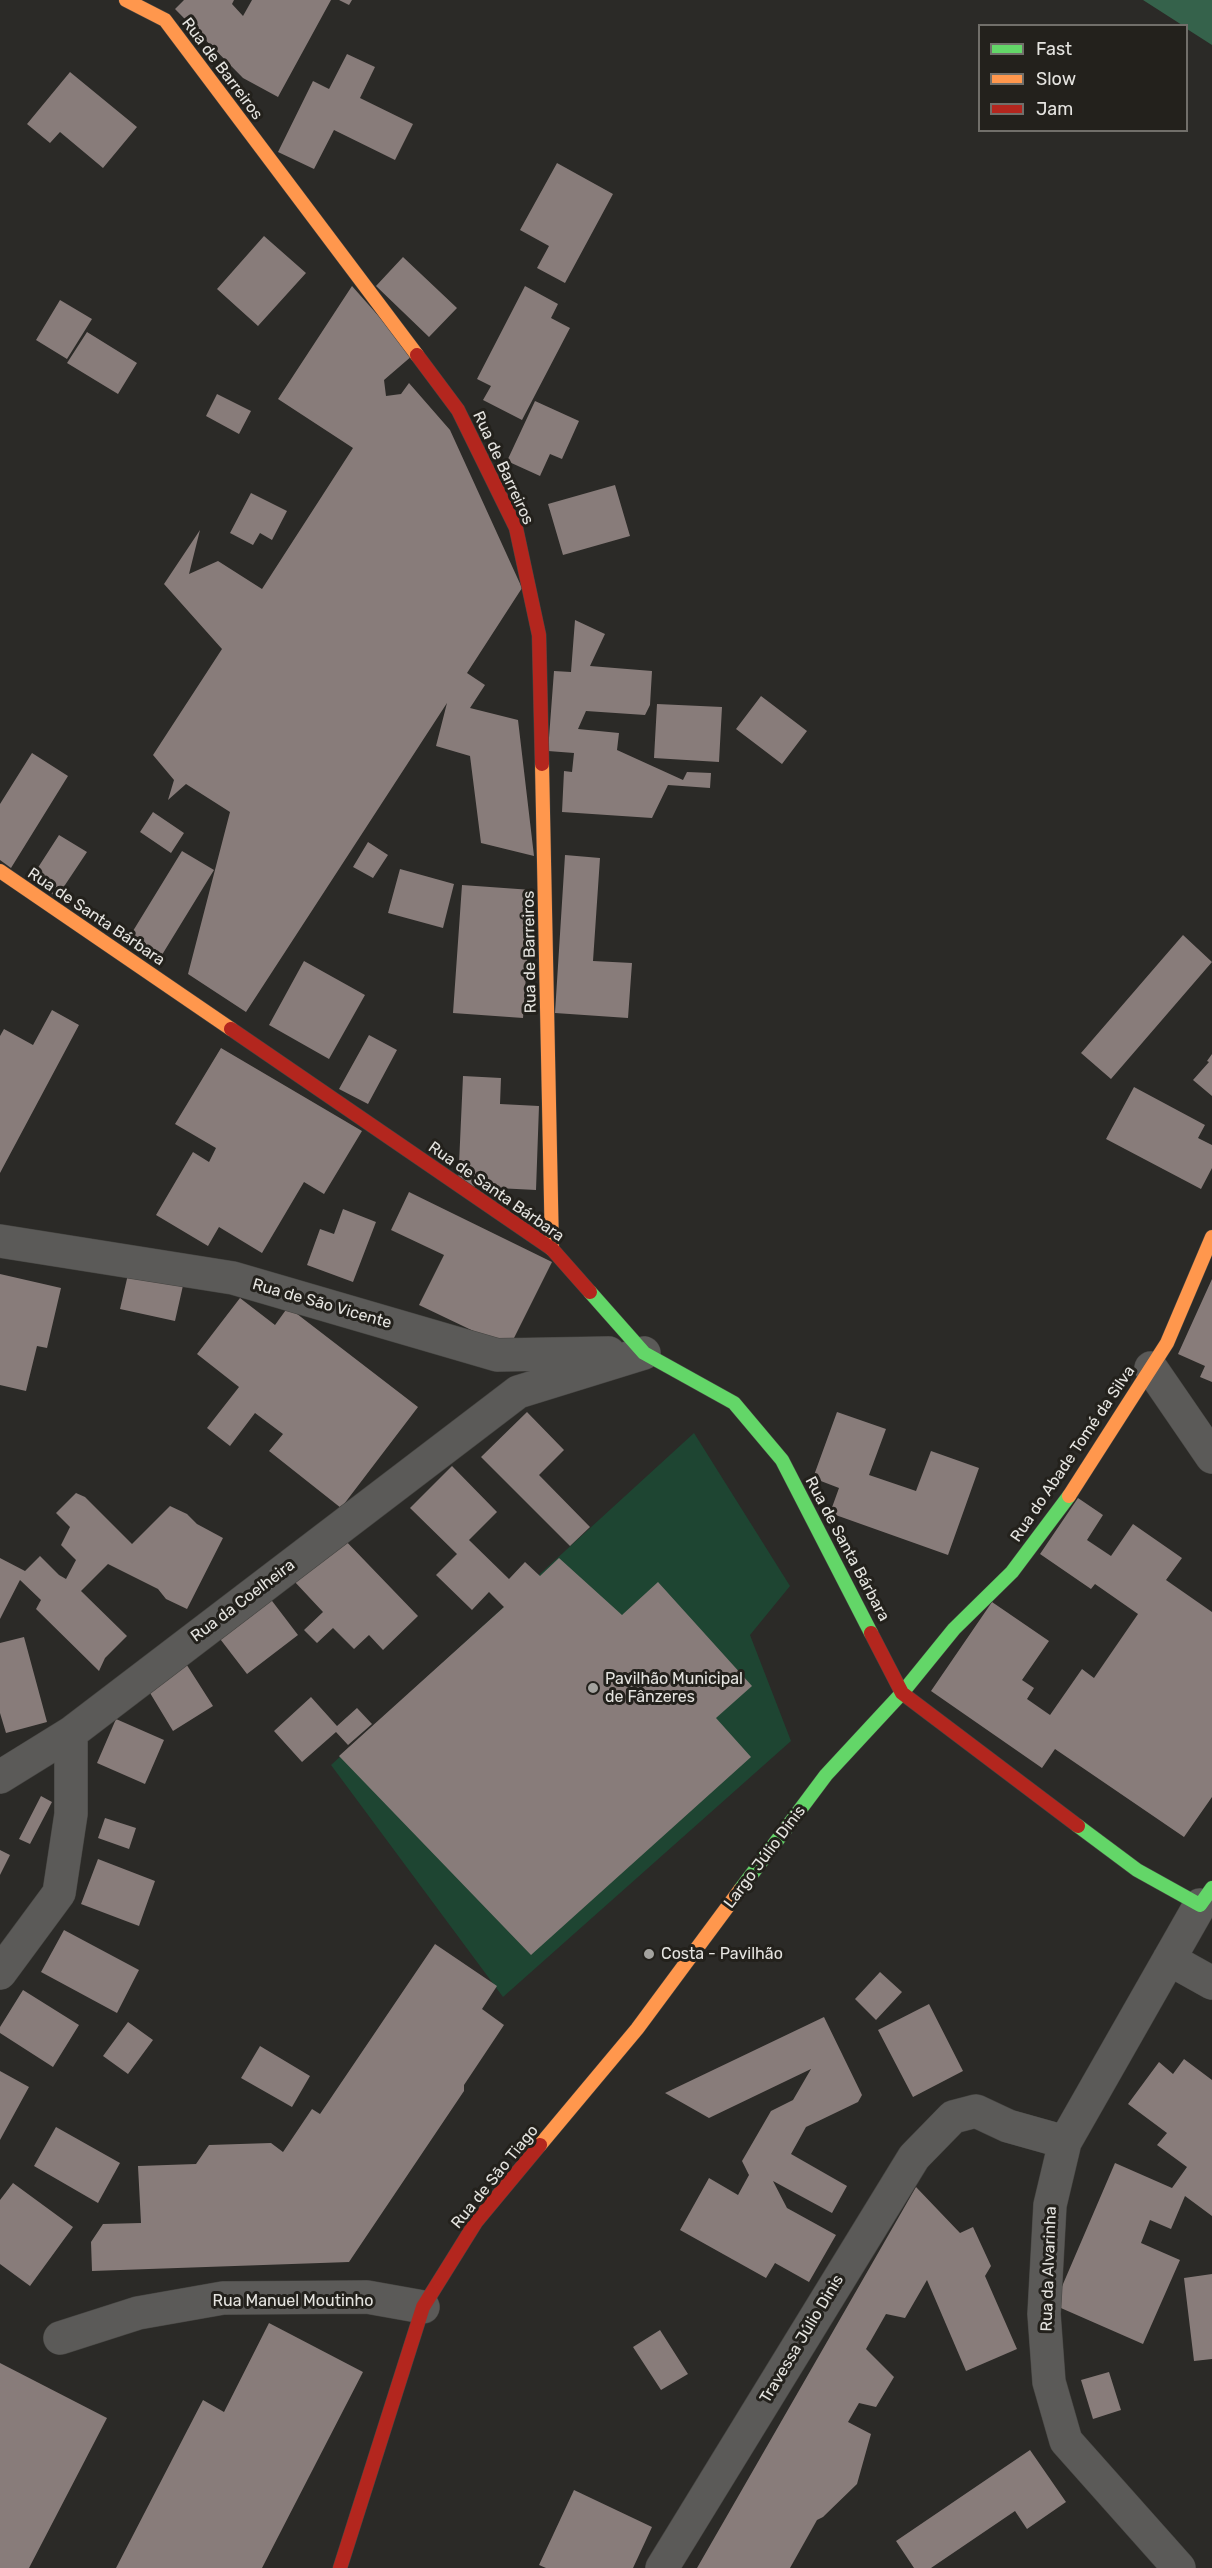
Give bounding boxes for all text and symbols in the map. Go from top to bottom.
street label: Rua de Barreiros [177,14,267,124]
legend [978,24,1188,132]
text: Fast [1036,38,1072,60]
text: Slow [1036,68,1076,90]
text: Jam [1036,98,1073,120]
street label: Rua de Barreiros [468,408,538,528]
street label: Rua de Santa Bárbara [24,864,168,970]
street label: Rua de Barreiros [519,890,541,1014]
street label: Rua de Santa Bárbara [424,1138,568,1246]
street label: Rua de São Vicente [250,1275,394,1333]
street label: Rua do Abade Tomé da Silva [1007,1362,1139,1546]
street label: Rua de Santa Bárbara [801,1473,893,1625]
street label: Rua da Coelheira [187,1556,299,1646]
place label: Pavilhão Municipal de Fânzeres [605,1669,743,1707]
marker: Pavilhão Municipal de Fânzeres [586,1681,600,1695]
street label: Largo Júlio Dinis [720,1802,810,1912]
place label: Costa - Pavilhão [661,1944,783,1964]
marker: Costa - Pavilhão [642,1947,656,1961]
street label: Rua de São Tiago [447,2121,543,2233]
street label: Rua da Alvarinha [1037,2206,1061,2332]
street label: Travessa Júlio Dinis [756,2271,848,2407]
street label: Rua Manuel Moutinho [213,2291,373,2311]

